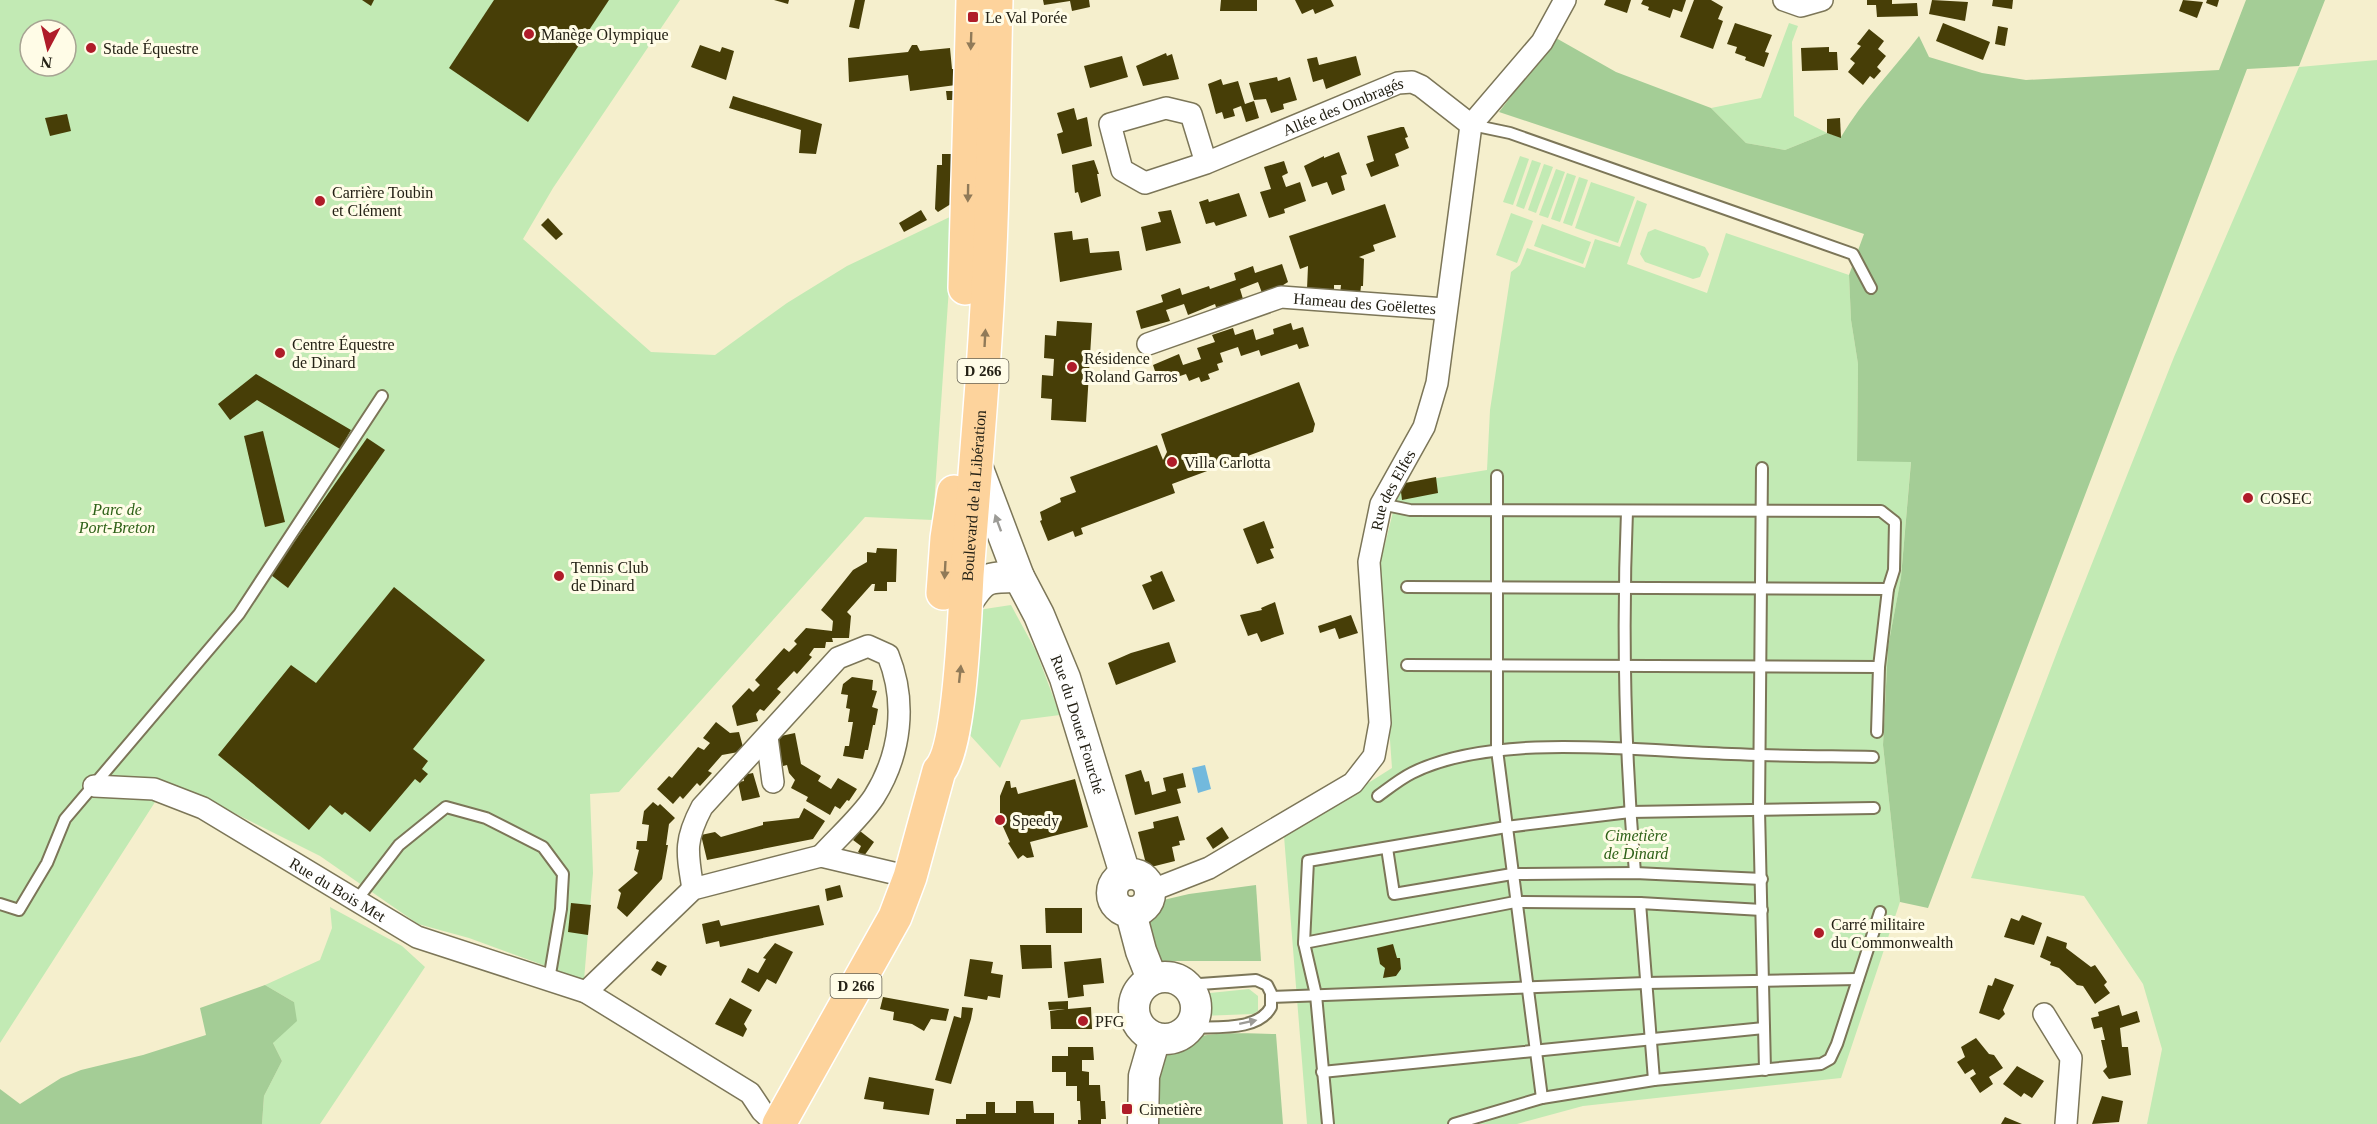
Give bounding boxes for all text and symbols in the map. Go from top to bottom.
place label: Le Val Porée [985,9,1067,26]
marker: Le Val Porée [966,10,980,24]
north arrow [18,18,78,78]
place label: Manège Olympique [541,26,669,44]
marker: Manège Olympique [522,27,536,41]
one-way arrow [966,32,976,51]
place label: Stade Équestre [103,39,199,58]
marker: Stade Équestre [84,41,98,55]
text: N [39,53,53,72]
street label: Allée des Ombragés [1280,74,1404,139]
place label: Carrière Toubin et Clément [332,184,433,219]
one-way arrow [963,184,973,203]
marker: Carrière Toubin et Clément [313,194,327,208]
street label: Hameau des Goëlettes [1293,289,1437,317]
one-way arrow [980,328,989,347]
place label: Centre Équestre de Dinard [292,335,395,371]
marker: Centre Équestre de Dinard [273,346,287,360]
place label: Résidence Roland Garros [1084,350,1178,385]
road number: D 266 [958,359,1008,383]
marker: Résidence Roland Garros [1065,360,1079,374]
street label: Boulevard de la Libération [958,409,989,582]
street label: Rue des Elfes [1367,446,1418,532]
place label: Villa Carlotta [1184,454,1271,471]
marker: Villa Carlotta [1165,455,1179,469]
place label: COSEC [2260,490,2312,507]
marker: COSEC [2241,491,2255,505]
park label: Parc de Port-Breton [78,501,155,536]
one-way arrow [993,513,1003,531]
place label: Tennis Club de Dinard [571,559,649,594]
one-way arrow [940,561,949,580]
marker: Tennis Club de Dinard [552,569,566,583]
street label: Rue du Douet Fourché [1048,652,1109,796]
one-way arrow [955,665,965,684]
place label: Speedy [1012,812,1059,830]
marker: Speedy [993,813,1007,827]
park label: Cimetière de Dinard [1604,827,1669,862]
street label: Rue du Bois Met [287,854,389,925]
place label: Carré militaire du Commonwealth [1831,916,1953,951]
marker: Carré militaire du Commonwealth [1812,926,1826,940]
road number: D 266 [830,974,882,998]
place label: PFG [1095,1013,1125,1030]
marker: PFG [1076,1014,1090,1028]
one-way arrow [1238,1017,1257,1026]
place label: Cimetière [1139,1101,1202,1118]
marker: Cimetière [1120,1102,1134,1116]

